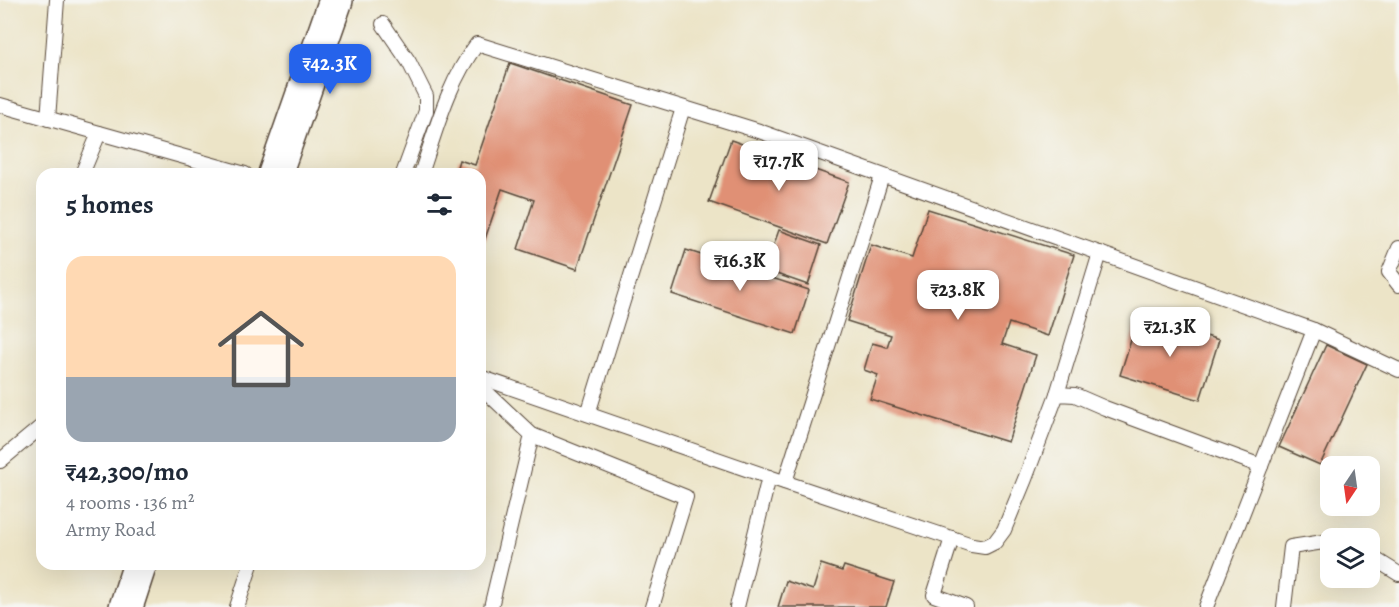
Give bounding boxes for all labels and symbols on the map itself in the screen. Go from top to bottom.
pin: ₹42.3K [281,44,379,95]
pin: ₹17.7K [730,141,828,192]
pin: ₹16.3K [691,241,789,292]
pin: ₹23.8K [909,270,1007,321]
pin: ₹21.3K [1121,307,1219,358]
north arrow [1320,456,1380,516]

